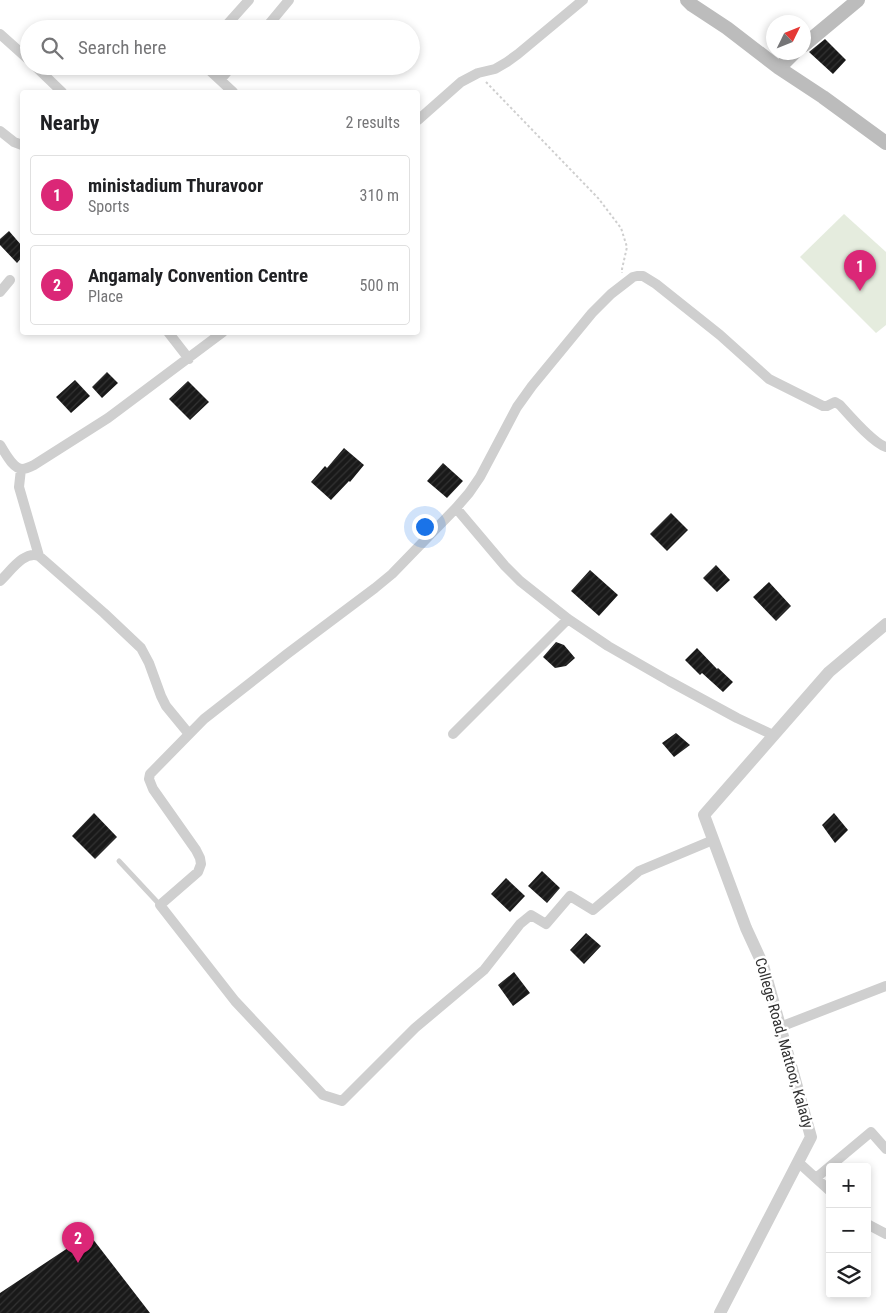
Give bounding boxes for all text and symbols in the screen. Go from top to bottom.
north arrow [766,15,811,60]
search box [20,20,420,75]
icon: search [38,34,66,62]
text: Search here [78,36,166,59]
text: Nearby [40,111,99,135]
text: 2 results [345,113,400,132]
text: ministadium Thuravoor [88,174,263,197]
text: 1 [53,186,61,205]
text: 310 m [360,186,399,205]
text: Sports [88,197,130,216]
pin: 1 [844,250,876,291]
text: Angamaly Convention Centre [88,264,308,287]
text: 2 [53,276,61,295]
text: 500 m [360,276,399,295]
text: Place [88,287,123,306]
your location [412,514,438,540]
street label: College Road, Mattoor, Kalady [751,956,817,1130]
map controls [826,1163,871,1298]
button: + [826,1163,871,1208]
button: − [826,1208,871,1253]
pin: 2 [62,1222,94,1263]
button: layers [826,1253,871,1298]

